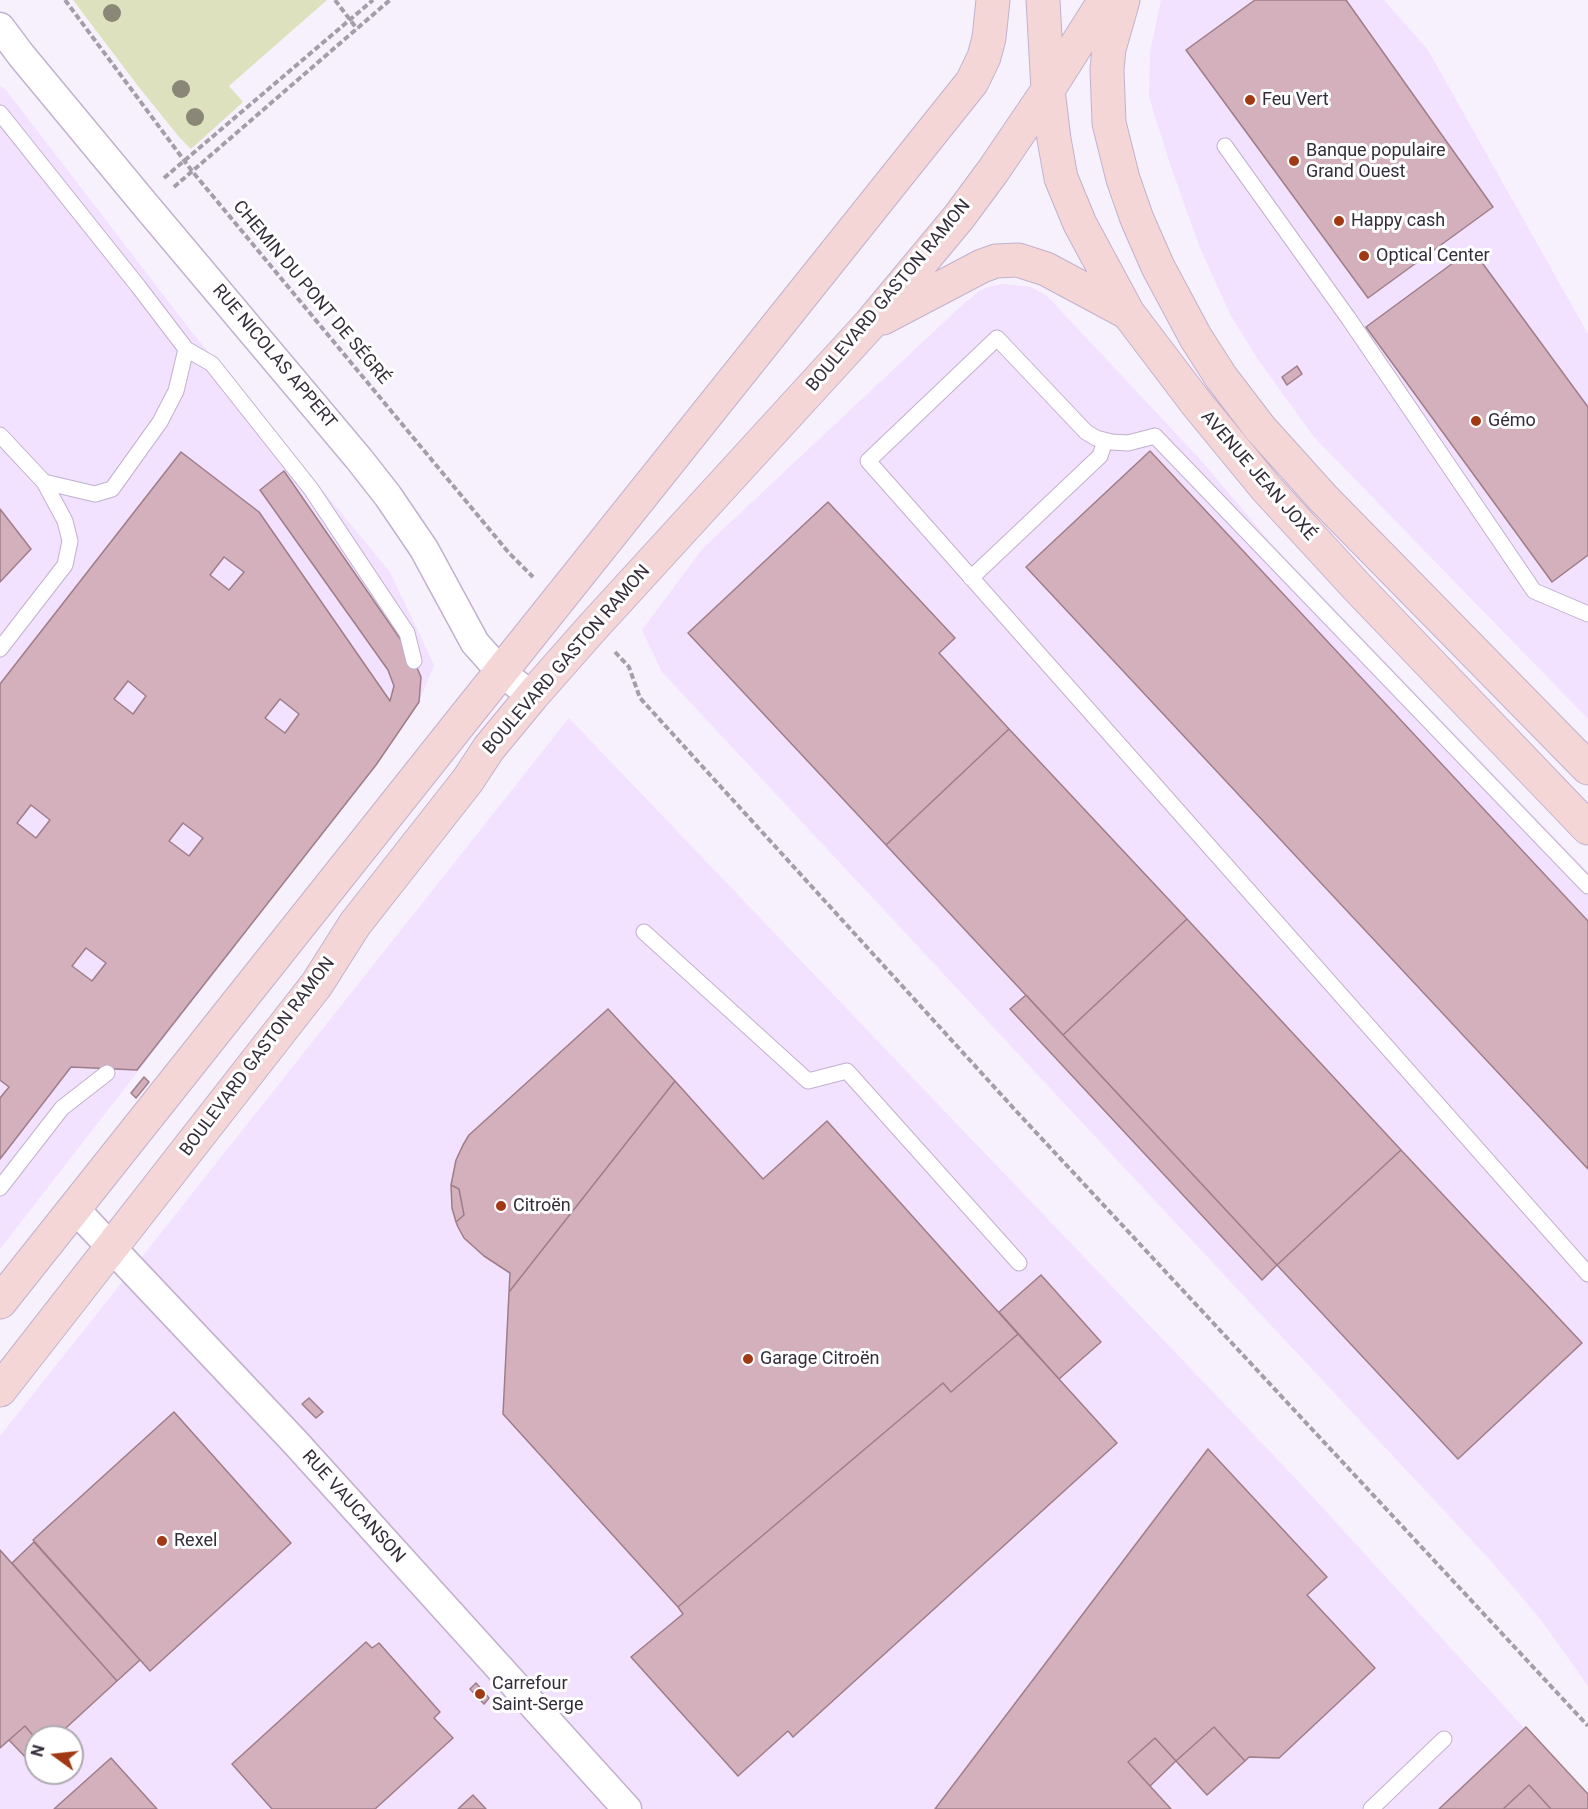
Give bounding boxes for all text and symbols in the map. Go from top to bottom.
place label: Feu Vert [1262,89,1329,111]
marker: Feu Vert [1243,93,1257,107]
place label: Banque populaire Grand Ouest [1306,140,1446,182]
marker: Banque populaire Grand Ouest [1287,154,1301,168]
street label: BOULEVARD GASTON RAMON [802,196,976,396]
street label: CHEMIN DU PONT DE SÉGRÉ [228,197,394,389]
place label: Happy cash [1351,210,1445,232]
marker: Happy cash [1332,214,1346,228]
place label: Optical Center [1376,245,1490,267]
marker: Optical Center [1357,249,1371,263]
street label: RUE NICOLAS APPERT [207,280,341,434]
street label: AVENUE JEAN JOXÉ [1196,407,1320,545]
place label: Gémo [1488,410,1536,432]
marker: Gémo [1469,414,1483,428]
street label: BOULEVARD GASTON RAMON [479,561,655,759]
street label: BOULEVARD GASTON RAMON [176,953,340,1161]
place label: Citroën [513,1195,571,1217]
marker: Citroën [494,1199,508,1213]
place label: Garage Citroën [760,1348,879,1370]
marker: Garage Citroën [741,1352,755,1366]
street label: RUE VAUCANSON [297,1446,409,1568]
place label: Rexel [174,1530,217,1552]
marker: Rexel [155,1534,169,1548]
place label: Carrefour Saint-Serge [492,1673,583,1716]
marker: Carrefour Saint-Serge [473,1687,487,1701]
north arrow [24,1725,84,1785]
text: N [27,1743,49,1759]

